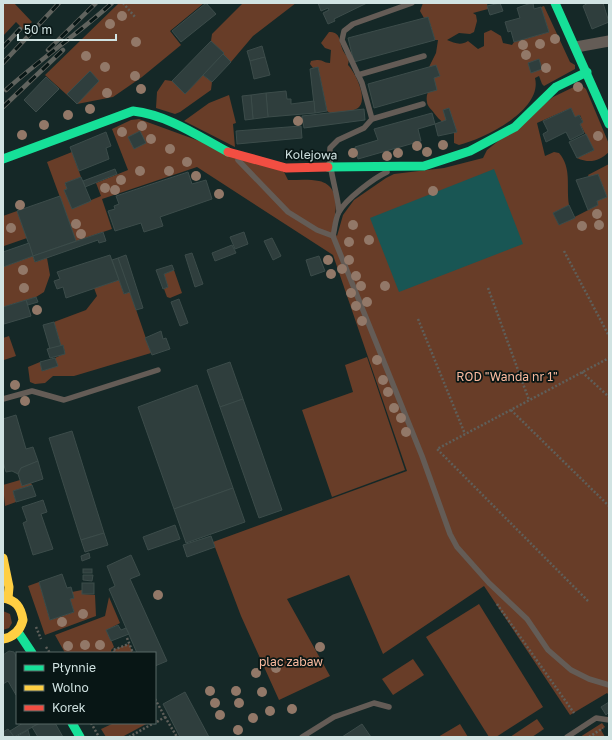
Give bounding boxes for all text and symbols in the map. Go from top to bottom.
scale bar [18,16,116,42]
text: 50 m [24,22,52,37]
street label: Kolejowa [285,147,337,162]
park label: ROD "Wanda nr 1" [456,369,558,384]
legend [16,652,156,724]
park label: plac zabaw [259,654,323,669]
text: Płynnie [52,660,96,675]
text: Wolno [52,680,89,695]
text: Korek [52,700,86,715]

